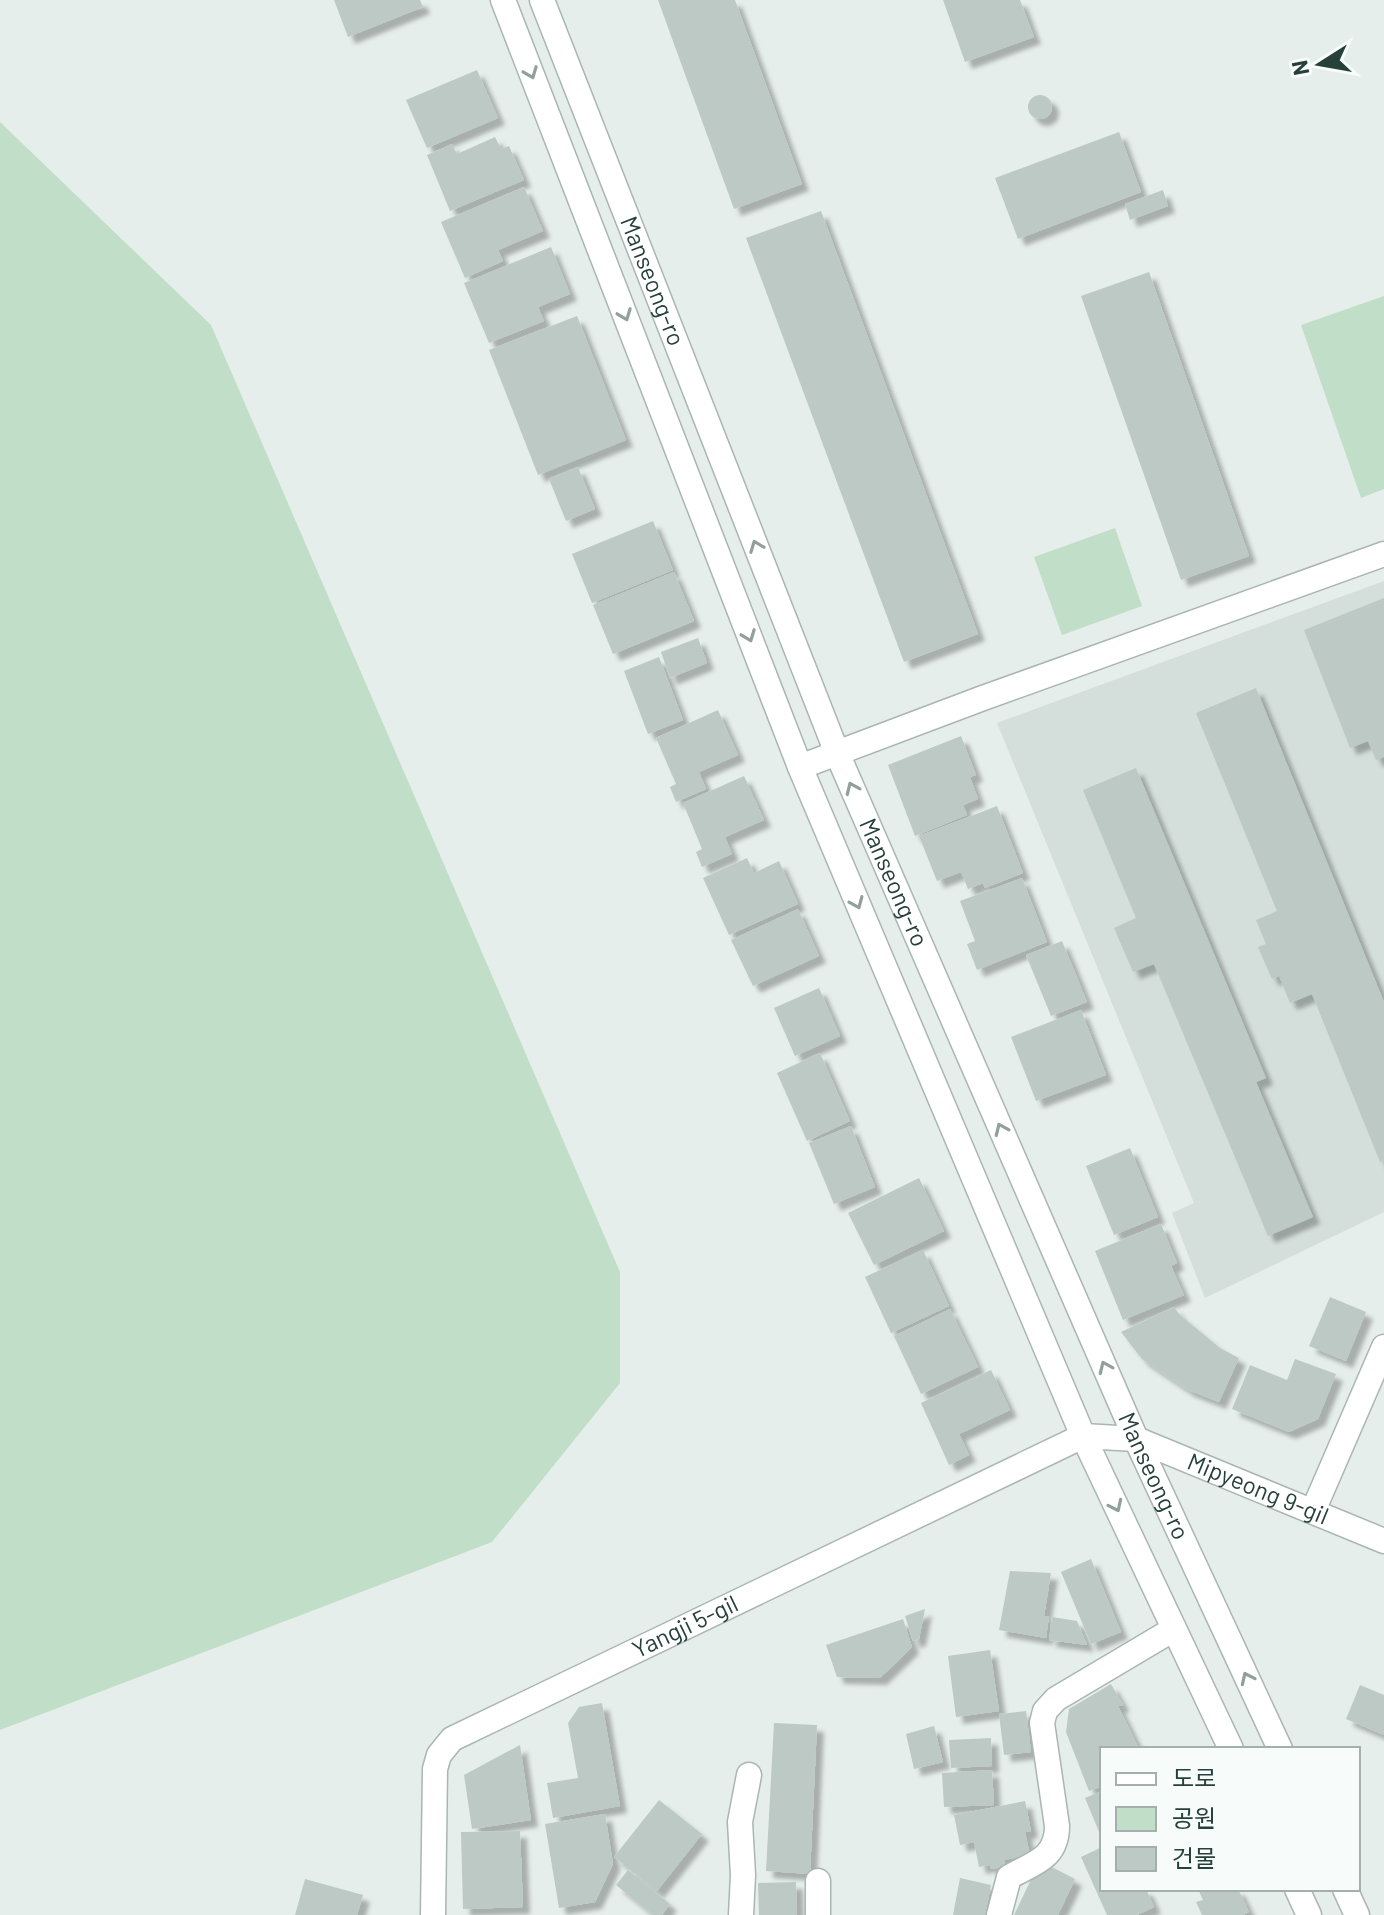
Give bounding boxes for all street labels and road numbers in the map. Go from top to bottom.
street label: Manseong-ro [615,212,692,350]
street label: Manseong-ro [854,813,935,950]
street label: Manseong-ro [1113,1407,1197,1544]
street label: Mipyeong 9-gil [1184,1446,1333,1530]
street label: Yangji 5-gil [627,1588,742,1663]

